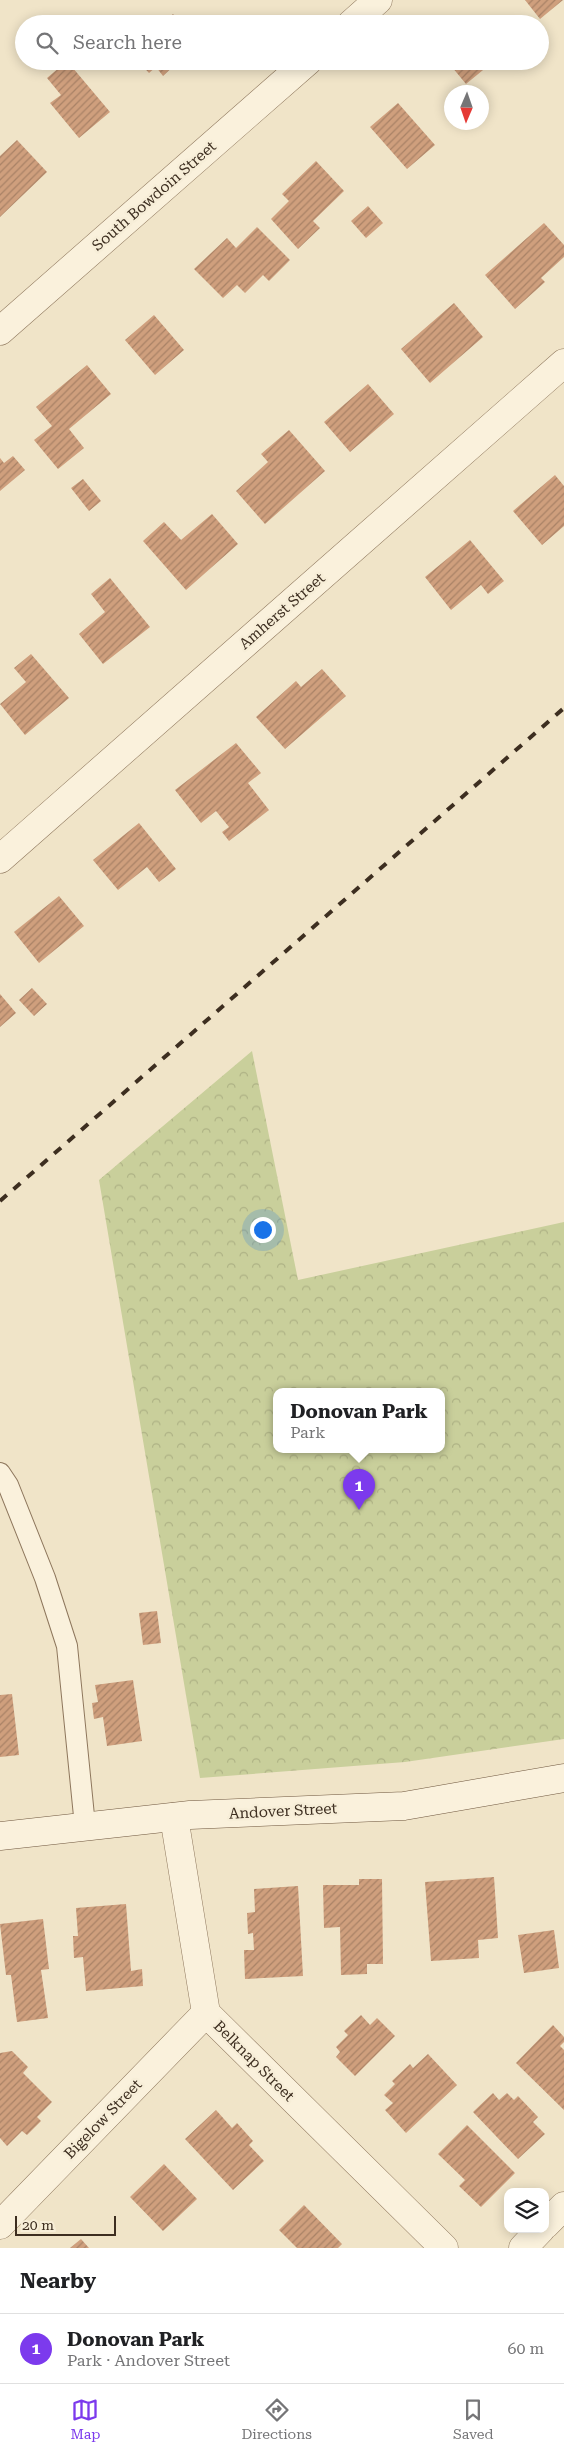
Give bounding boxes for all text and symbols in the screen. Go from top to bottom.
search box [15,15,549,70]
icon: search [33,29,61,57]
text: Search here [73,31,182,54]
north arrow [444,85,489,130]
street label: South Bowdoin Street [88,137,220,255]
street label: Amherst Street [236,569,329,653]
your location [250,1217,276,1243]
popup [273,1388,445,1453]
text: Donovan Park [290,1400,428,1423]
text: Park [290,1423,326,1442]
pin: 1 [343,1469,375,1510]
street label: Andover Street [228,1799,338,1823]
street label: Belknap Street [210,2017,298,2105]
street label: Bigelow Street [60,2075,146,2163]
map controls [504,2188,549,2233]
button: layers [504,2188,549,2233]
scale bar [15,2213,116,2236]
text: 20 m [22,2217,54,2233]
text: Nearby [20,2269,96,2293]
text: Donovan Park [67,2328,204,2351]
text: 1 [32,2339,40,2358]
text: 60 m [507,2339,544,2358]
text: Park · Andover Street [67,2351,230,2370]
tab: Map [71,2396,100,2442]
tab: Directions [241,2396,312,2442]
tab: Saved [453,2396,494,2442]

